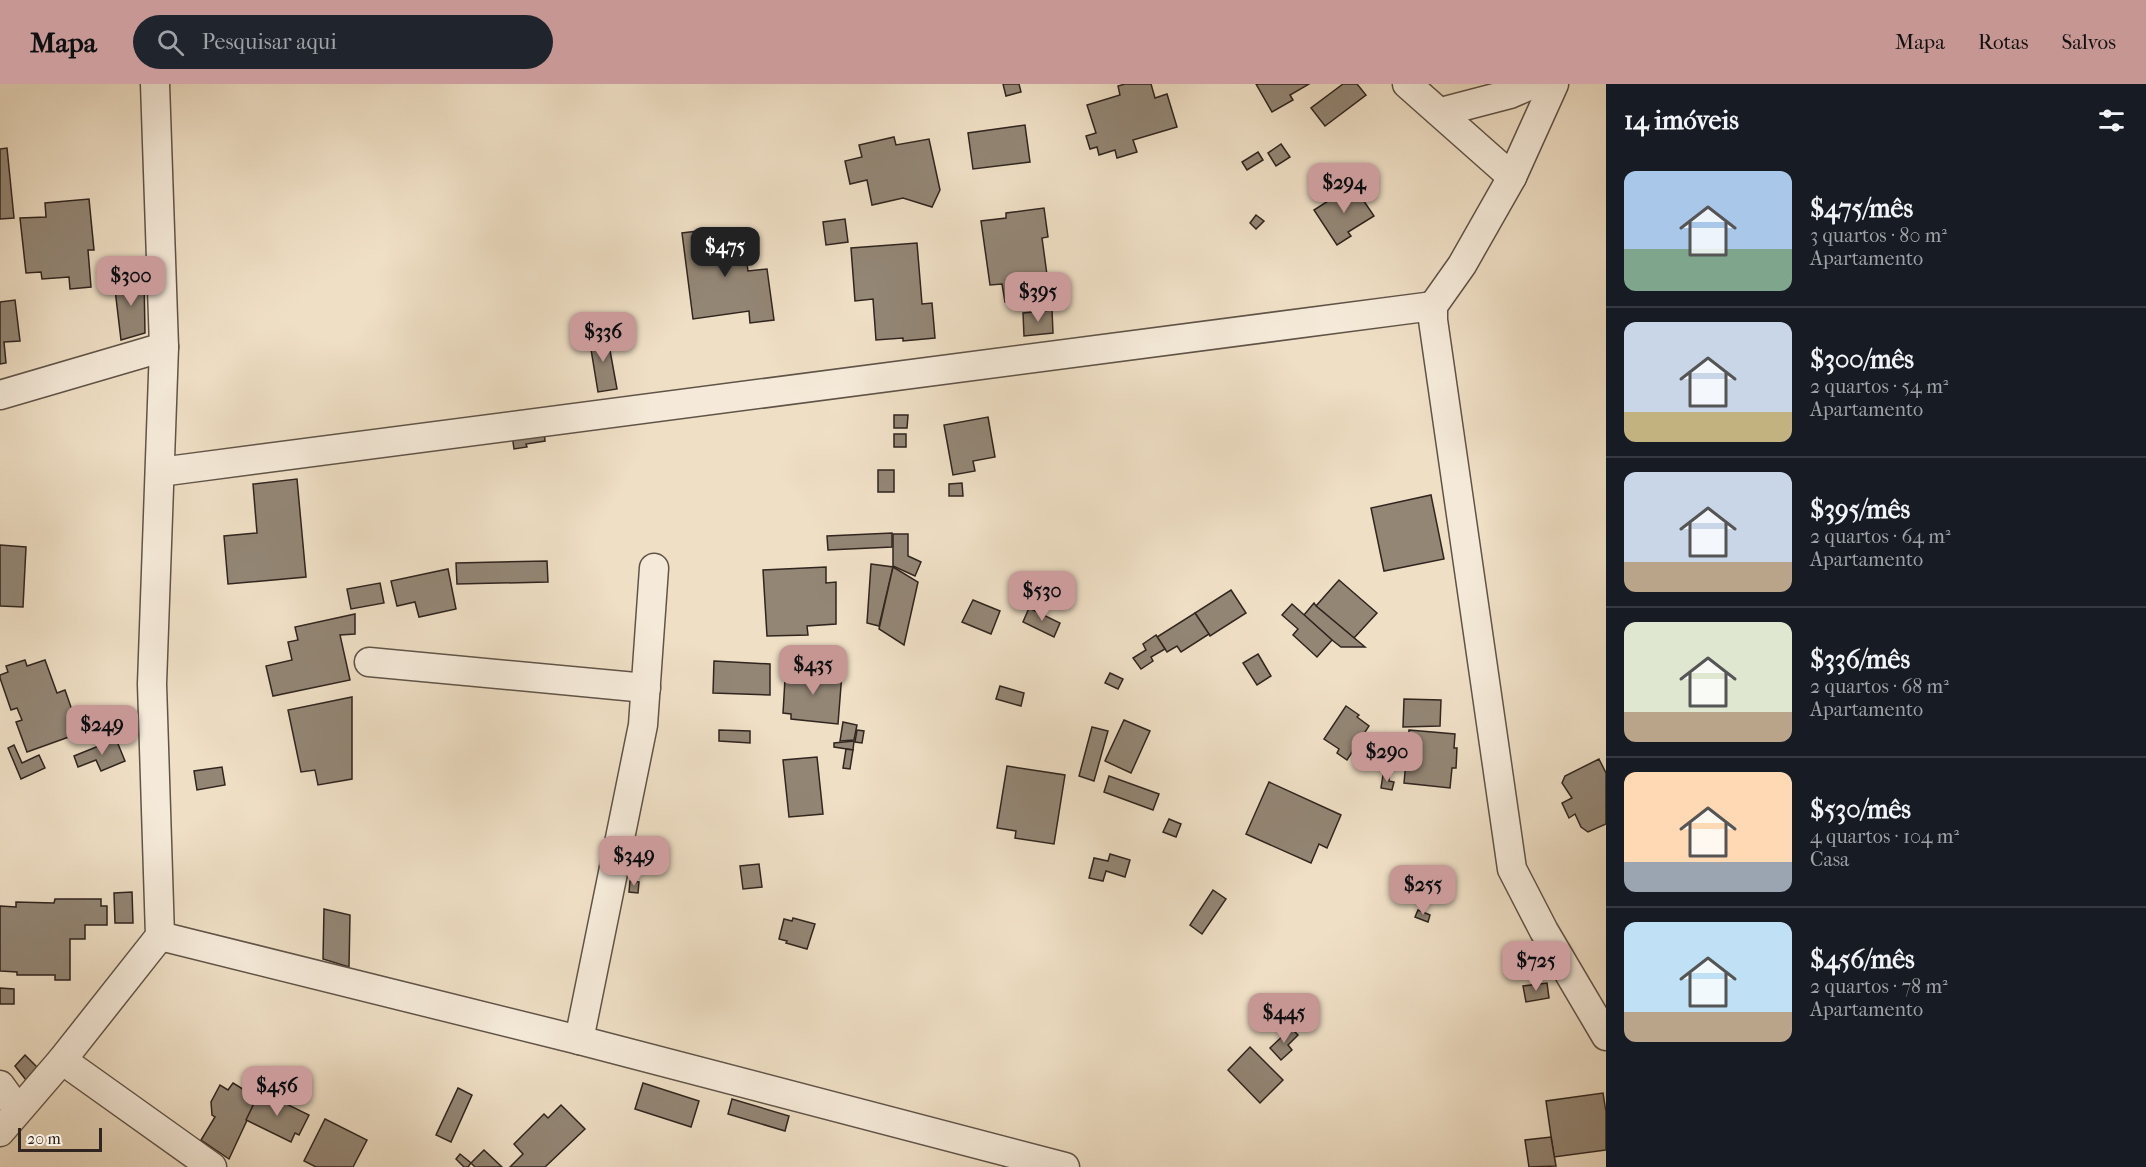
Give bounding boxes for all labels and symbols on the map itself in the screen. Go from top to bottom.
pin: $294 [1308,163,1380,214]
pin: $475 [689,227,761,278]
pin: $300 [95,256,167,307]
pin: $395 [1002,272,1074,323]
pin: $336 [567,312,639,363]
pin: $530 [1006,571,1078,622]
pin: $435 [777,645,849,696]
pin: $249 [66,705,138,756]
pin: $290 [1351,732,1423,783]
pin: $349 [598,836,670,887]
pin: $255 [1387,865,1459,916]
pin: $725 [1500,941,1572,992]
pin: $445 [1248,993,1320,1044]
pin: $456 [241,1066,313,1117]
scale bar [18,1125,102,1152]

